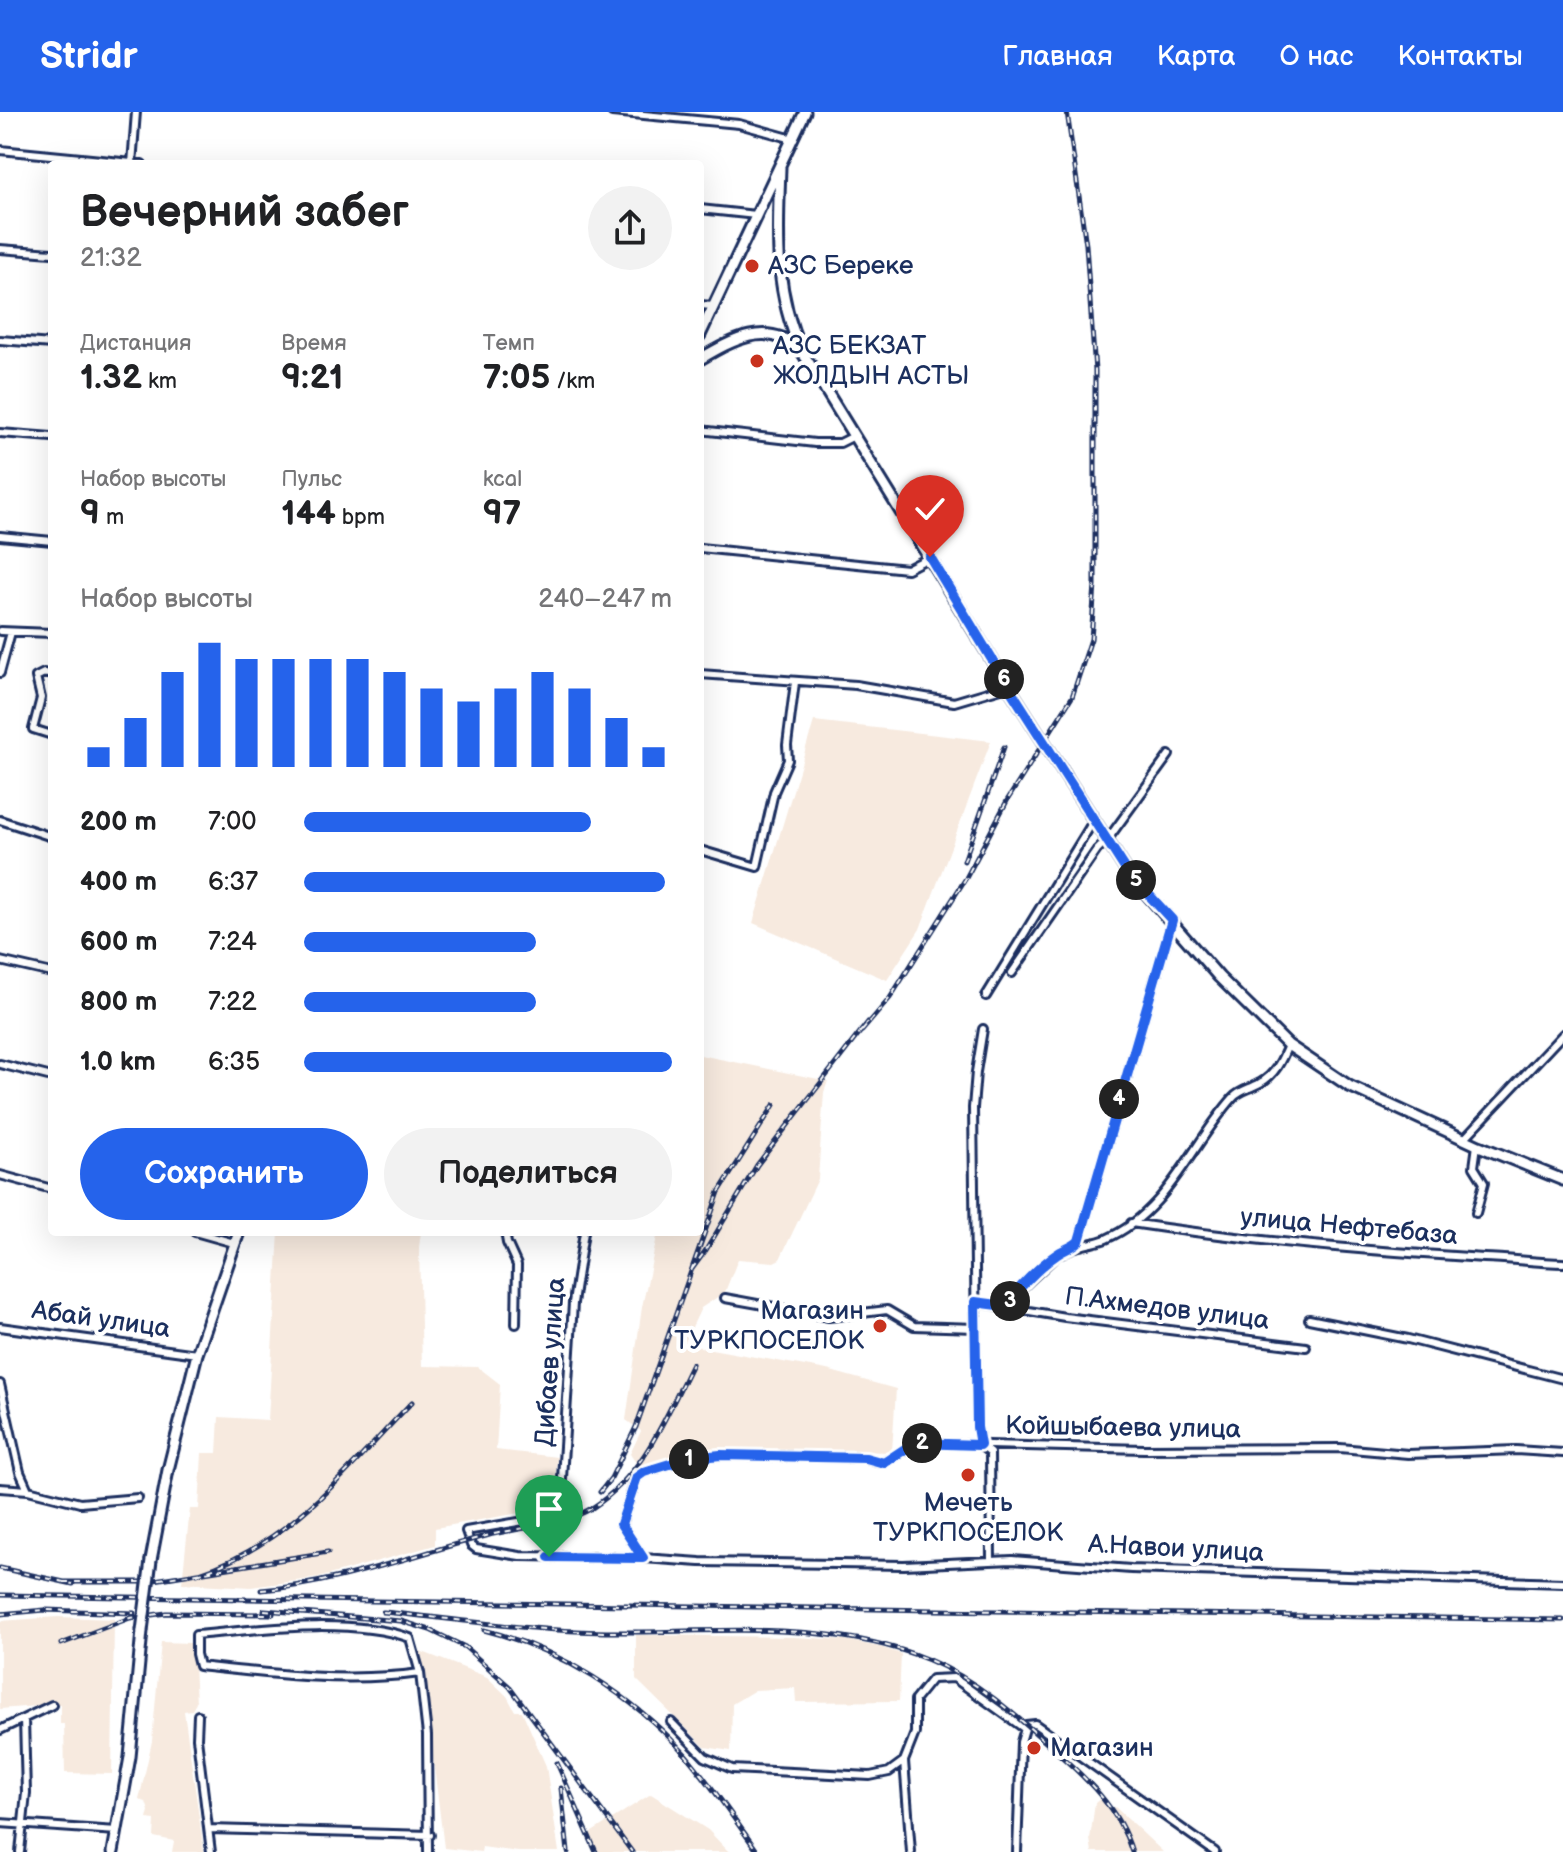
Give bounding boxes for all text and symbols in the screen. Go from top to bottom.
text: Stridr [40,34,138,79]
text: Главная [1002,40,1113,73]
text: Карта [1157,40,1236,73]
text: О нас [1280,40,1353,73]
text: Контакты [1397,40,1523,73]
text: Вечерний забег [80,186,409,239]
button: share [588,186,672,270]
text: 21:32 [80,243,142,274]
place label: АЗС Береке [767,251,914,282]
marker: АЗС Береке [743,257,761,275]
text: Дистанция [80,330,191,357]
text: Время [281,330,347,357]
text: Темп [483,330,535,357]
place label: АЗС БЕКЗАТ ЖОЛДЫН АСТЫ [772,331,970,392]
marker: АЗС БЕКЗАТ ЖОЛДЫН АСТЫ [748,352,766,370]
text: 1.32 [80,357,142,398]
text: 9:21 [281,357,343,398]
text: 7:05 [483,357,550,398]
text: km [142,368,177,395]
text: /km [550,368,595,395]
text: Набор высоты [80,466,226,493]
text: Пульс [281,466,342,493]
text: kcal [483,466,522,493]
pin [896,475,964,557]
icon: check [908,487,952,531]
text: 9 [80,493,100,534]
text: 144 [281,493,336,534]
text: 97 [483,493,521,534]
text: m [100,504,124,531]
text: bpm [336,504,385,531]
text: Набор высоты [80,584,253,615]
text: 240–247 m [538,584,672,615]
pin: 6 [984,659,1024,699]
text: 6 [997,665,1011,692]
text: 200 m [80,807,157,838]
text: 7:00 [208,807,257,838]
pin: 5 [1116,860,1156,900]
text: 5 [1130,866,1142,893]
text: 400 m [80,867,157,898]
text: 6:37 [208,867,258,898]
text: 600 m [80,927,157,958]
text: 7:24 [208,927,257,958]
text: 800 m [80,987,157,1018]
text: 7:22 [208,987,257,1018]
text: 1.0 km [80,1047,156,1078]
text: 6:35 [208,1047,260,1078]
pin: 4 [1099,1079,1139,1119]
text: 4 [1113,1085,1125,1112]
button: Сохранить [80,1128,368,1220]
button: Поделиться [384,1128,672,1220]
street label: улица Нефтебаза [1239,1202,1459,1252]
street label: Дибаев улица [530,1276,572,1448]
pin: 3 [990,1281,1030,1321]
street label: П.Ахмедов улица [1063,1281,1271,1337]
text: 3 [1004,1287,1016,1314]
street label: Абай улица [29,1295,172,1345]
place label: Магазин ТУРКПОСЕЛОК [674,1296,864,1357]
marker: Магазин ТУРКПОСЕЛОК [871,1317,889,1335]
street label: Койшыбаева улица [1005,1410,1241,1446]
pin: 2 [902,1423,942,1463]
text: 2 [915,1429,929,1456]
pin: 1 [669,1439,709,1479]
text: 1 [684,1445,694,1472]
marker: Мечеть ТУРКПОСЕЛОК [959,1466,977,1484]
pin [515,1475,583,1557]
icon: arrive [527,1487,571,1531]
place label: Мечеть ТУРКПОСЕЛОК [873,1488,1063,1549]
street label: А.Навои улица [1086,1529,1265,1569]
place label: Магазин [1050,1733,1154,1764]
marker: Магазин [1025,1739,1043,1757]

